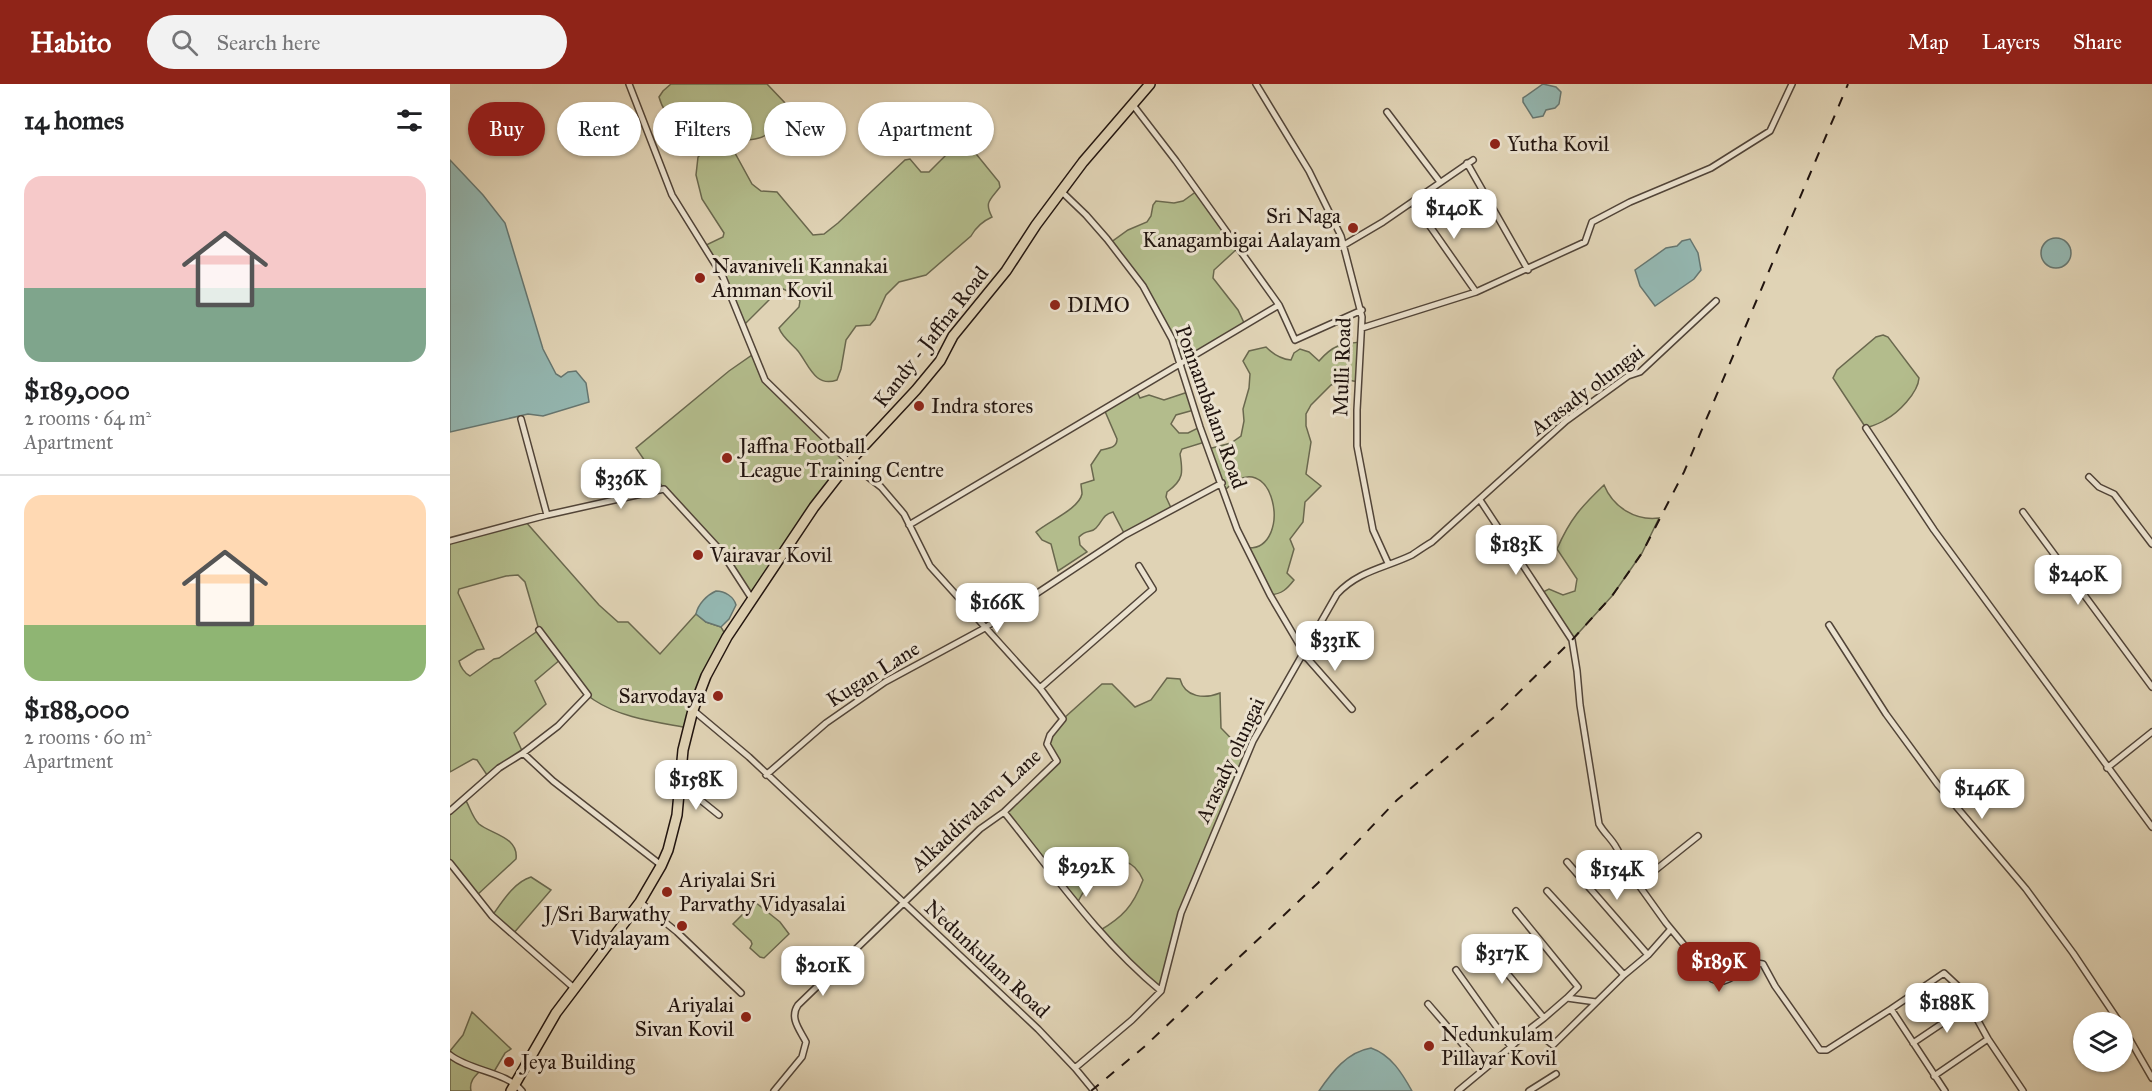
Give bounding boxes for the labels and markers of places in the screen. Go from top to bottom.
place label: Yutha Kovil [1507,131,1610,157]
marker: Yutha Kovil [1488,137,1502,151]
pin: $140K [1412,189,1496,240]
place label: Sri Naga Kanagambigai Aalayam [1142,203,1341,253]
marker: Sri Naga Kanagambigai Aalayam [1346,221,1360,235]
place label: Navaniveli Kannakai Amman Kovil [711,253,888,303]
marker: Navaniveli Kannakai Amman Kovil [693,271,707,285]
place label: DIMO [1067,292,1130,318]
marker: DIMO [1048,298,1062,312]
place label: Indra stores [931,393,1033,419]
marker: Indra stores [912,399,926,413]
place label: Jaffna Football League Training Centre [737,433,944,483]
marker: Jaffna Football League Training Centre [720,451,734,465]
pin: $336K [579,459,663,510]
pin: $183K [1474,525,1558,576]
place label: Vairavar Kovil [709,542,833,568]
marker: Vairavar Kovil [691,548,705,562]
pin: $240K [2036,555,2120,606]
pin: $166K [955,583,1039,634]
pin: $331K [1293,621,1377,672]
place label: Sarvodaya [618,683,706,709]
marker: Sarvodaya [711,689,725,703]
pin: $158K [654,760,738,811]
pin: $146K [1940,769,2024,820]
pin: $292K [1044,847,1128,898]
pin: $154K [1575,850,1659,901]
place label: Ariyalai Sri Parvathy Vidyasalai [678,867,846,917]
marker: Ariyalai Sri Parvathy Vidyasalai [660,885,674,899]
place label: J/Sri Barwathy Vidyalayam [542,901,671,951]
marker: J/Sri Barwathy Vidyalayam [675,919,689,933]
pin: $317K [1460,934,1544,985]
pin: $189K [1677,942,1761,993]
pin: $201K [781,946,865,997]
pin: $188K [1905,983,1989,1034]
place label: Ariyalai Sivan Kovil [635,992,734,1042]
marker: Ariyalai Sivan Kovil [739,1010,753,1024]
place label: Nedunkulam Pillayar Kovil [1441,1021,1557,1071]
marker: Nedunkulam Pillayar Kovil [1422,1039,1436,1053]
place label: Jeya Building [519,1049,635,1075]
marker: Jeya Building [502,1055,516,1069]

